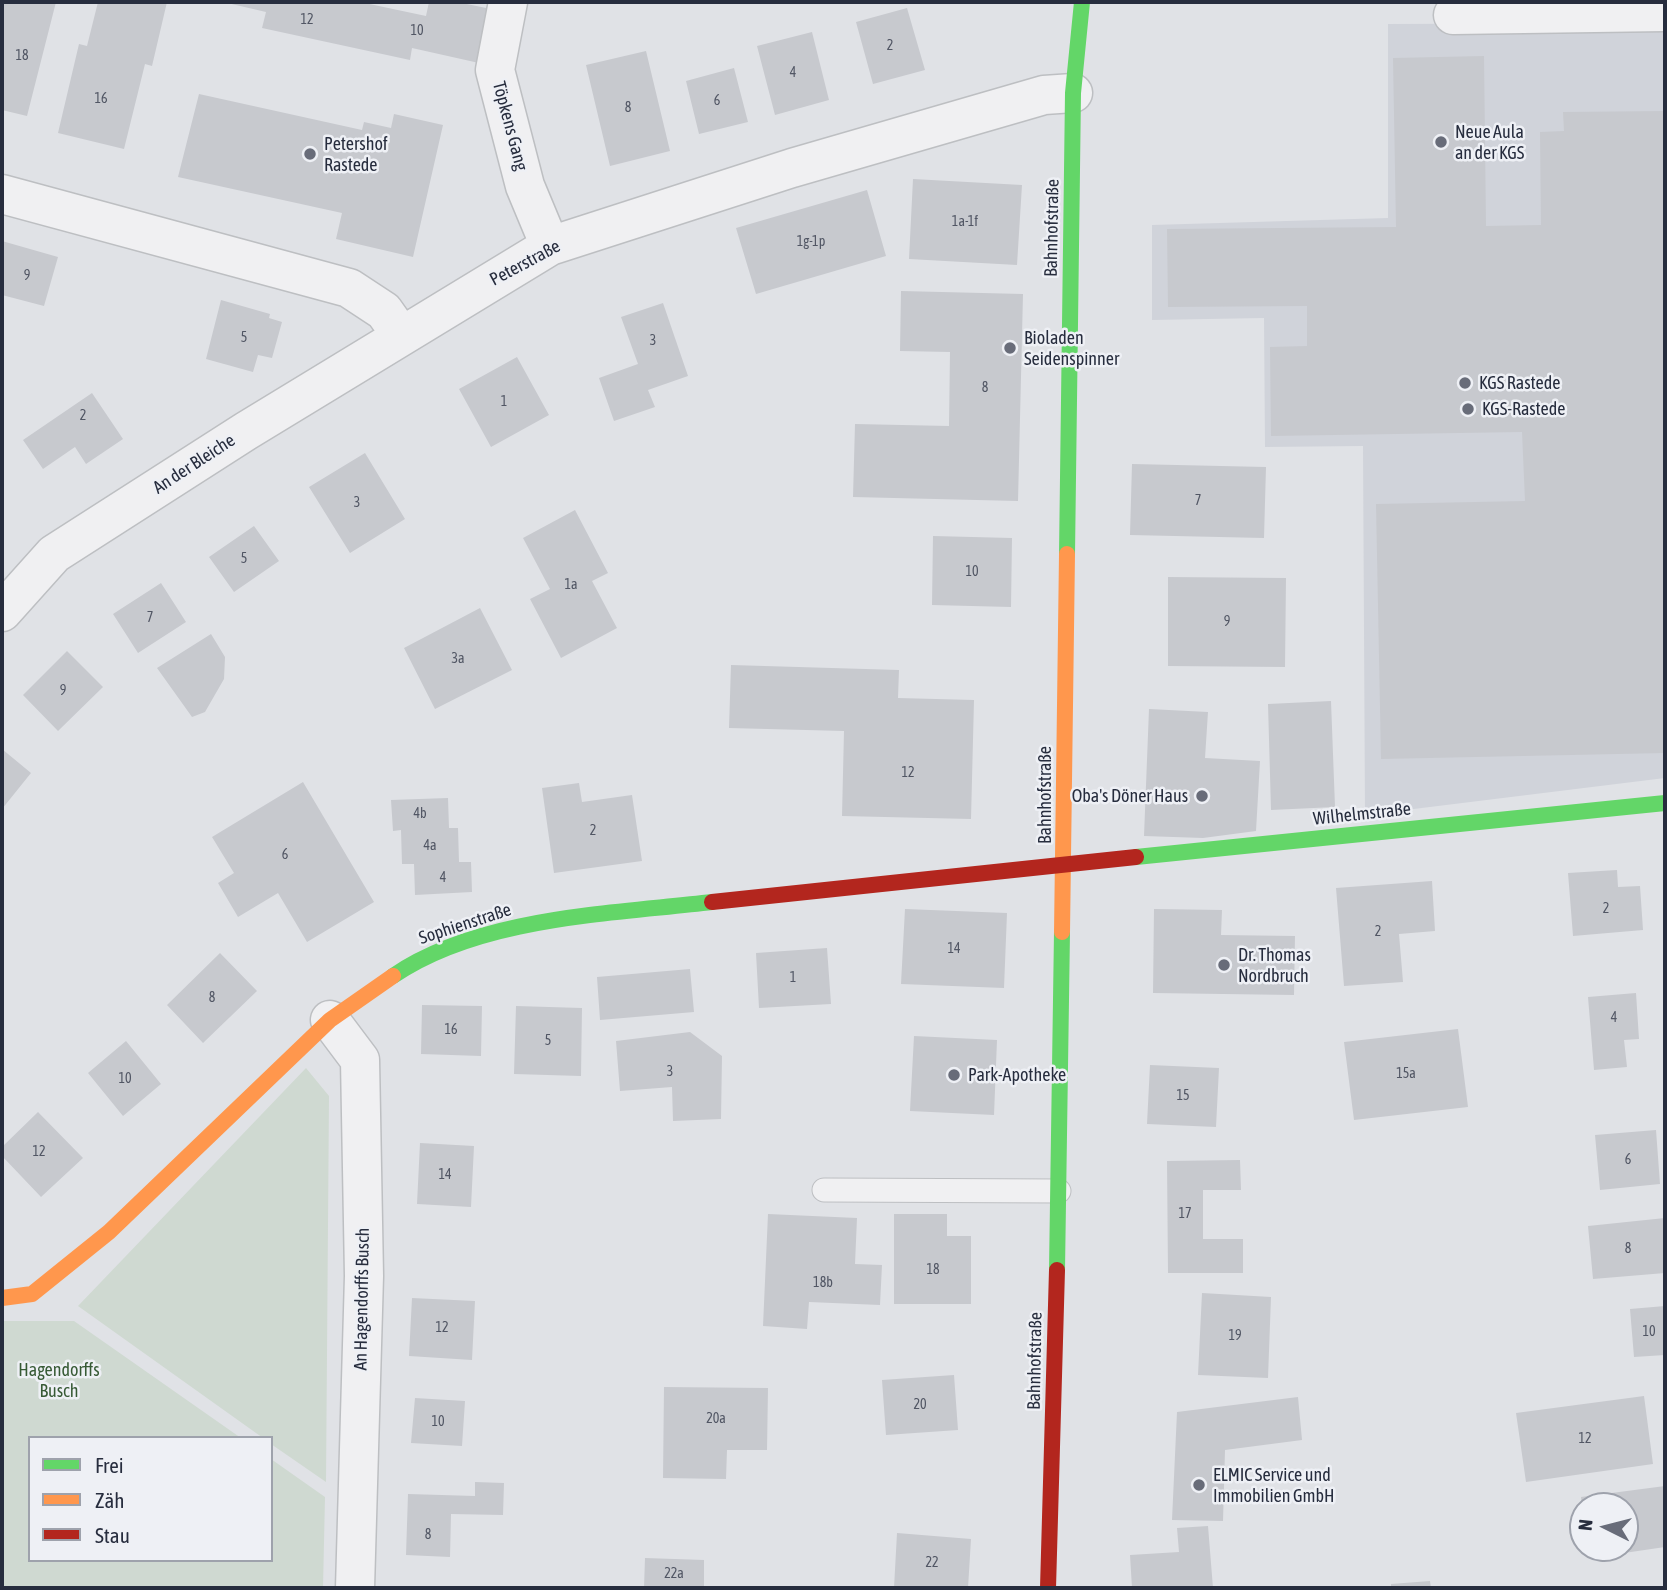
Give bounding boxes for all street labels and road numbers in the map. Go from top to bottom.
street label: Töpkens Gang [488,79,532,173]
street label: Bahnhofstraße [1040,179,1064,277]
street label: Peterstraße [486,235,564,291]
street label: An der Bleiche [149,429,239,499]
street label: Bahnhofstraße [1034,746,1056,844]
street label: Wilhelmstraße [1312,798,1412,830]
street label: Sophienstraße [416,899,514,949]
street label: An Hagendorffs Busch [350,1227,374,1371]
street label: Bahnhofstraße [1023,1312,1047,1410]

